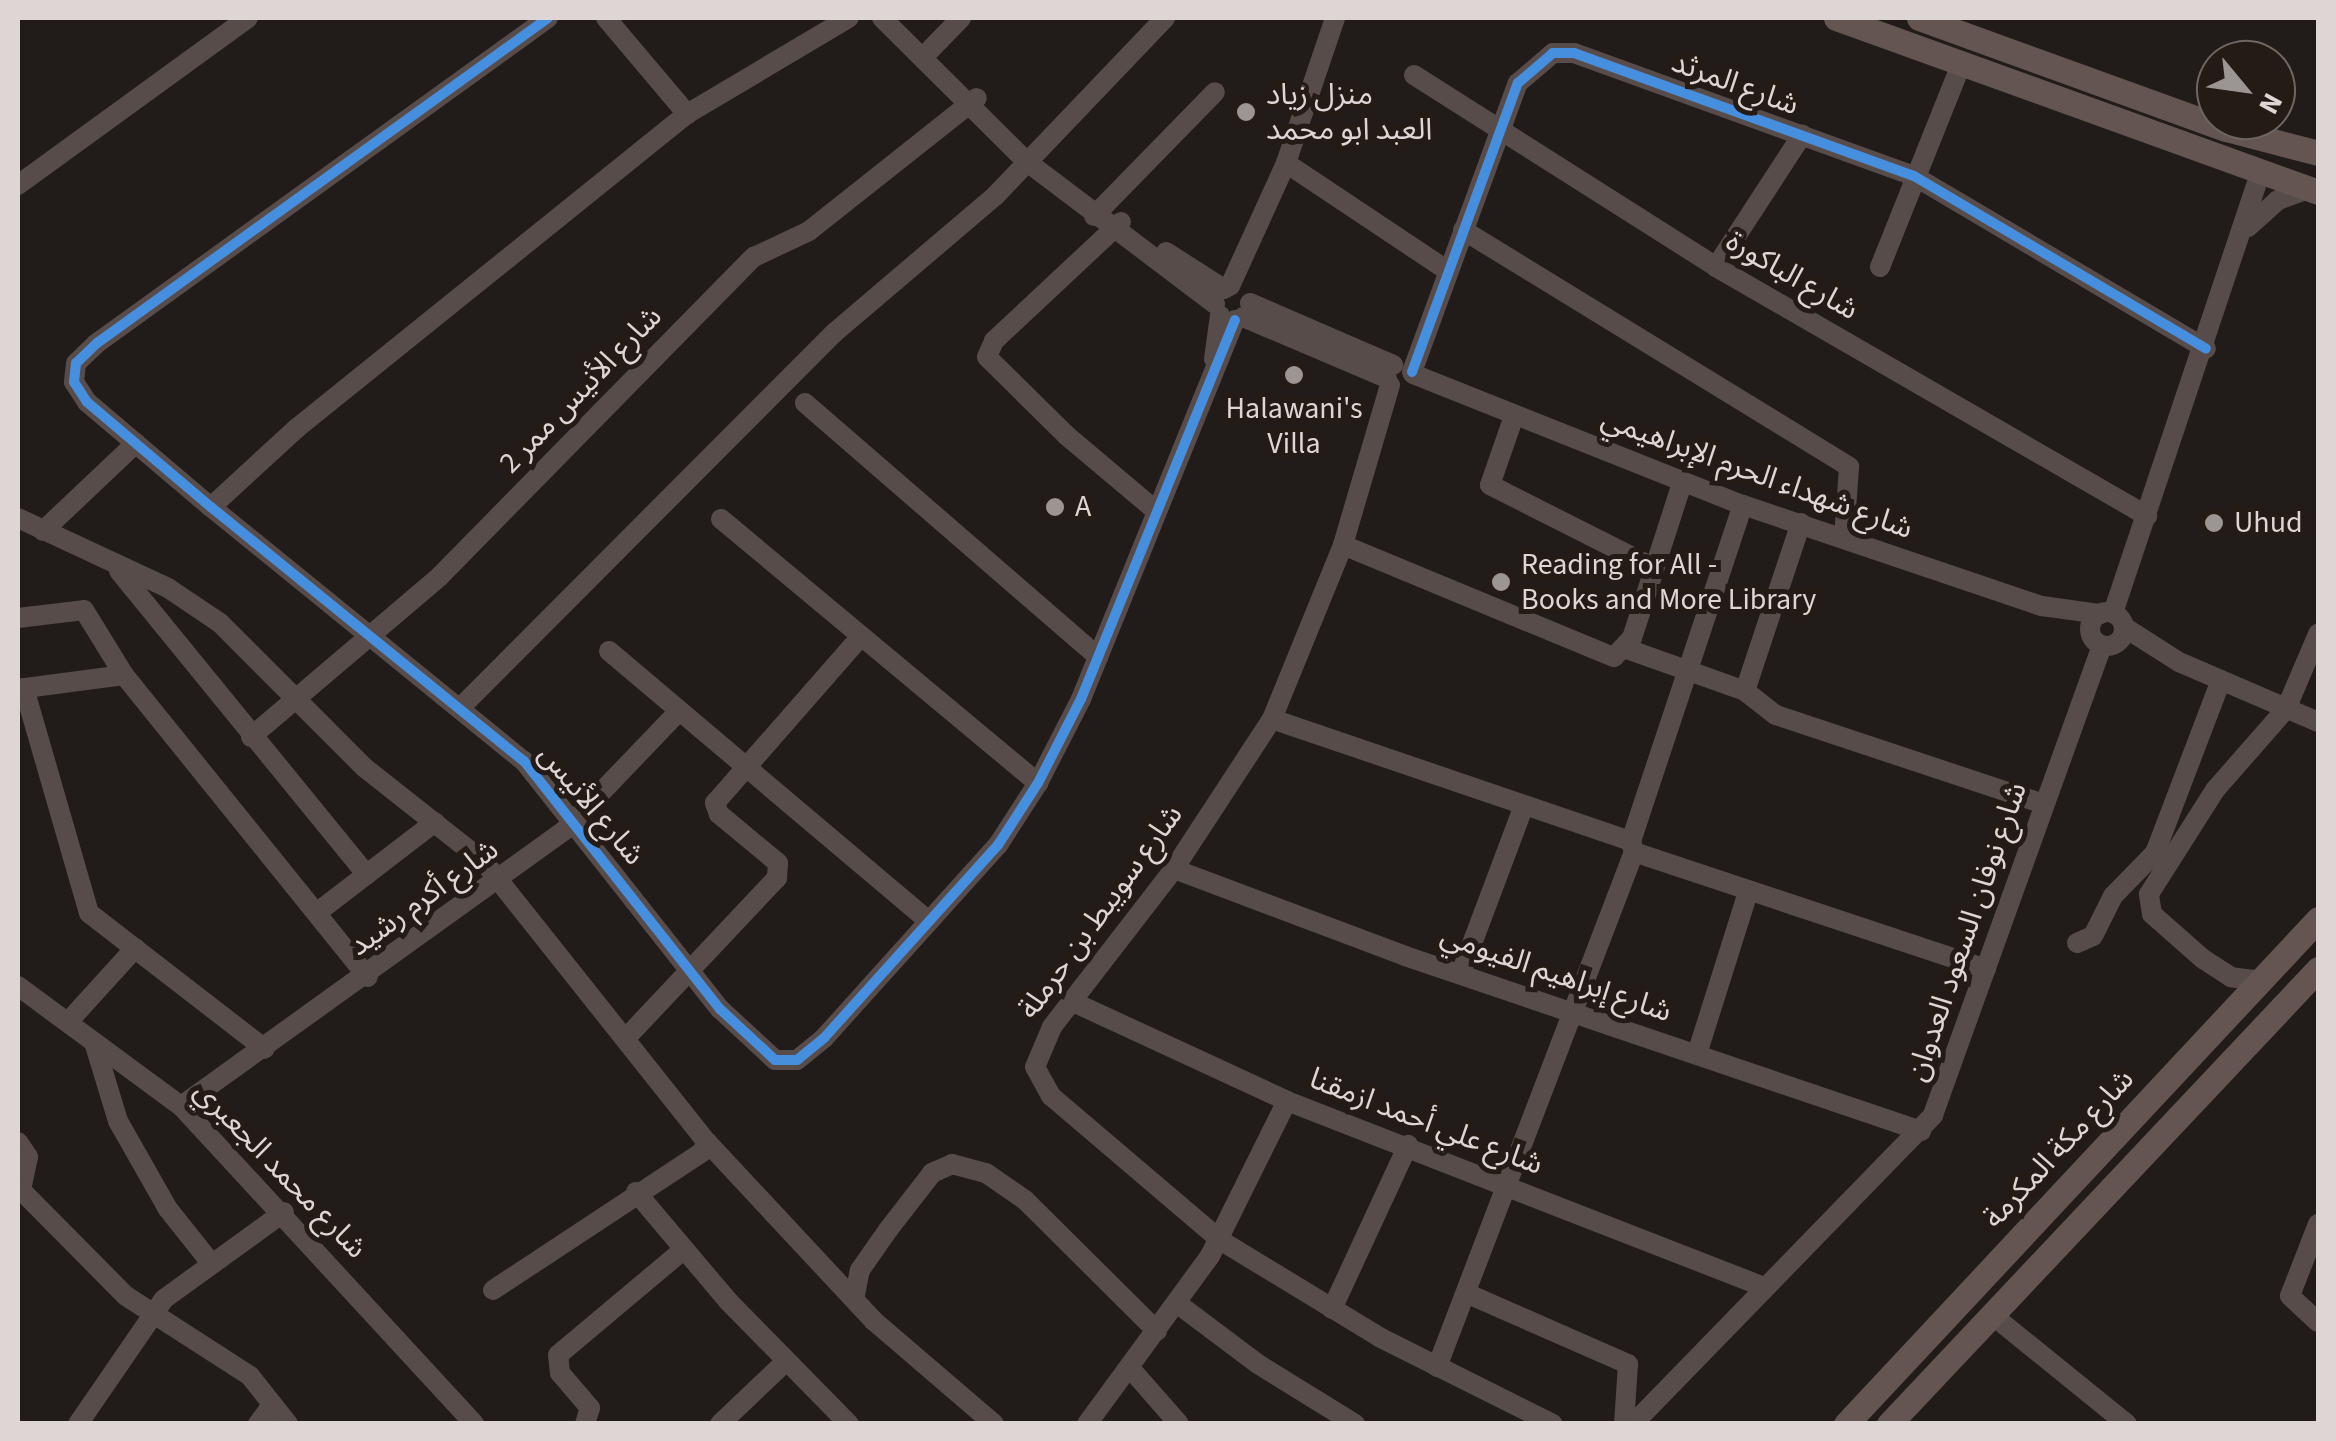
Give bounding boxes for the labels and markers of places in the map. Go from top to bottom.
place label: منزل زياد العبد ابو محمد [1266,77,1432,148]
marker: منزل زياد العبد ابو محمد [1235,101,1257,123]
marker: Halawani's Villa [1283,364,1305,386]
place label: Halawani's Villa [1225,391,1363,462]
place label: A [1075,489,1091,525]
marker: A [1044,496,1066,518]
place label: Uhud [2234,505,2303,541]
marker: Uhud [2203,512,2225,534]
place label: Reading for All - Books and More Library [1521,547,1816,618]
marker: Reading for All - Books and More Library [1490,571,1512,593]

